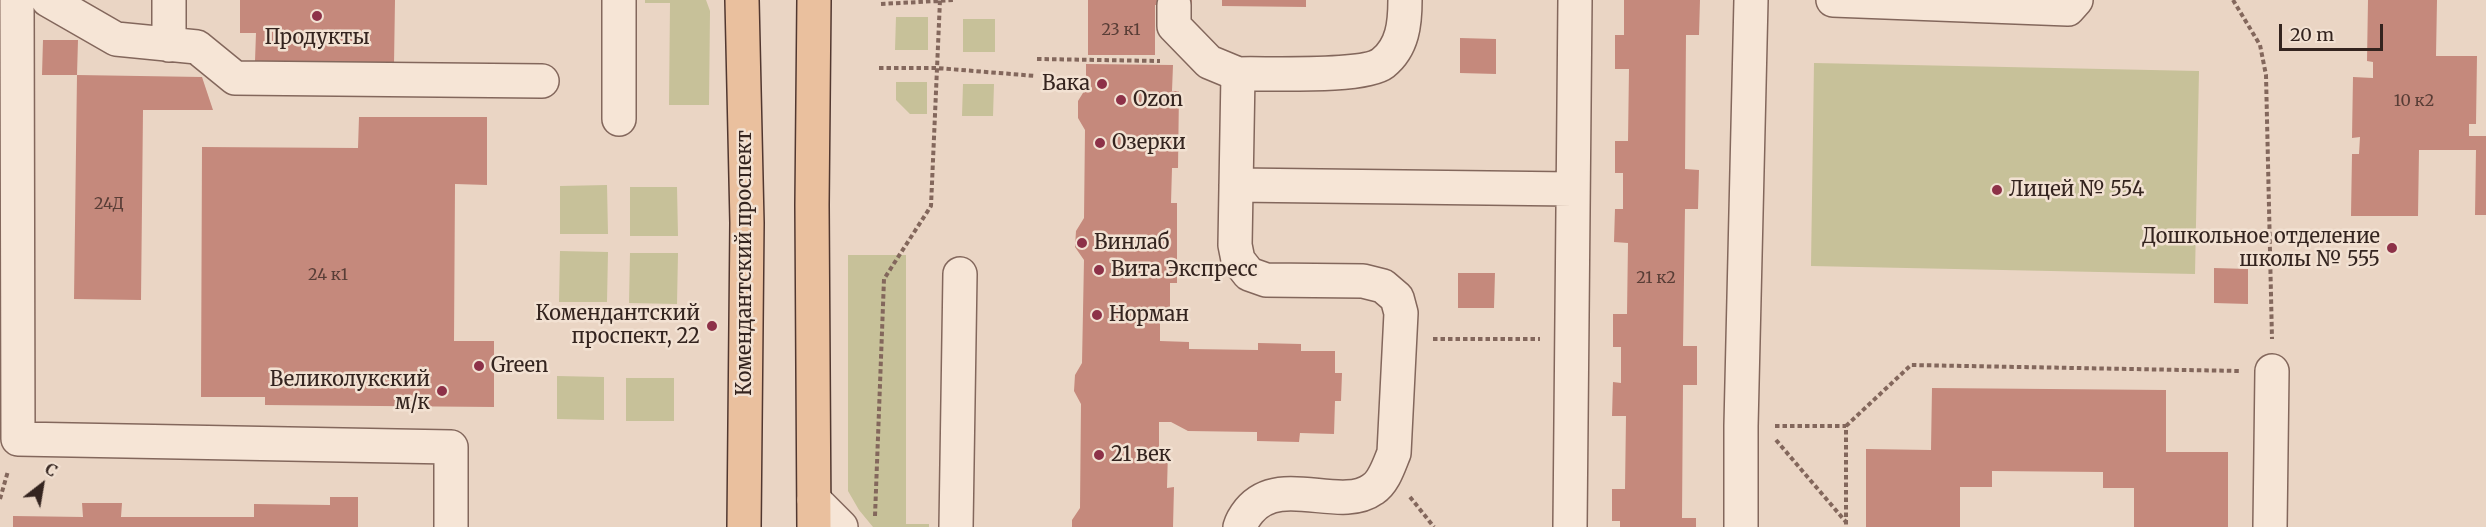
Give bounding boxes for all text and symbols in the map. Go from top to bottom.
marker: Продукты [310,9,324,23]
scale bar [2282,12,2386,50]
house number: 23 к1 [1102,20,1140,40]
text: 20 m [2290,23,2334,46]
place label: Продукты [264,26,370,50]
place label: Вака [1042,72,1090,96]
marker: Вака [1095,77,1109,91]
place label: Ozon [1133,88,1183,112]
house number: 10 к2 [2394,91,2434,111]
marker: Ozon [1114,93,1128,107]
street label: Комендантский проспект [733,130,757,396]
place label: Озерки [1112,131,1186,155]
marker: Озерки [1093,136,1107,150]
place label: Лицей № 554 [2009,178,2144,202]
marker: Лицей № 554 [1990,183,2004,197]
house number: 24Д [94,194,124,214]
place label: Дошкольное отделение школы № 555 [2142,225,2380,272]
place label: Винлаб [1094,231,1169,255]
marker: Винлаб [1075,236,1089,250]
marker: Дошкольное отделение школы № 555 [2385,241,2399,255]
place label: Вита Экспресс [1111,258,1258,282]
marker: Вита Экспресс [1092,263,1106,277]
house number: 24 к1 [308,265,348,285]
house number: 21 к2 [1636,268,1676,288]
place label: Комендантский проспект, 22 [536,302,700,349]
place label: Норман [1109,303,1189,327]
marker: Норман [1090,308,1104,322]
marker: Комендантский проспект, 22 [705,319,719,333]
place label: Green [491,354,548,378]
marker: Green [472,359,486,373]
place label: Великолукский м/к [270,368,430,415]
marker: Великолукский м/к [435,384,449,398]
place label: 21 век [1111,443,1171,467]
marker: 21 век [1092,448,1106,462]
north arrow [12,455,72,515]
text: С [42,458,61,481]

